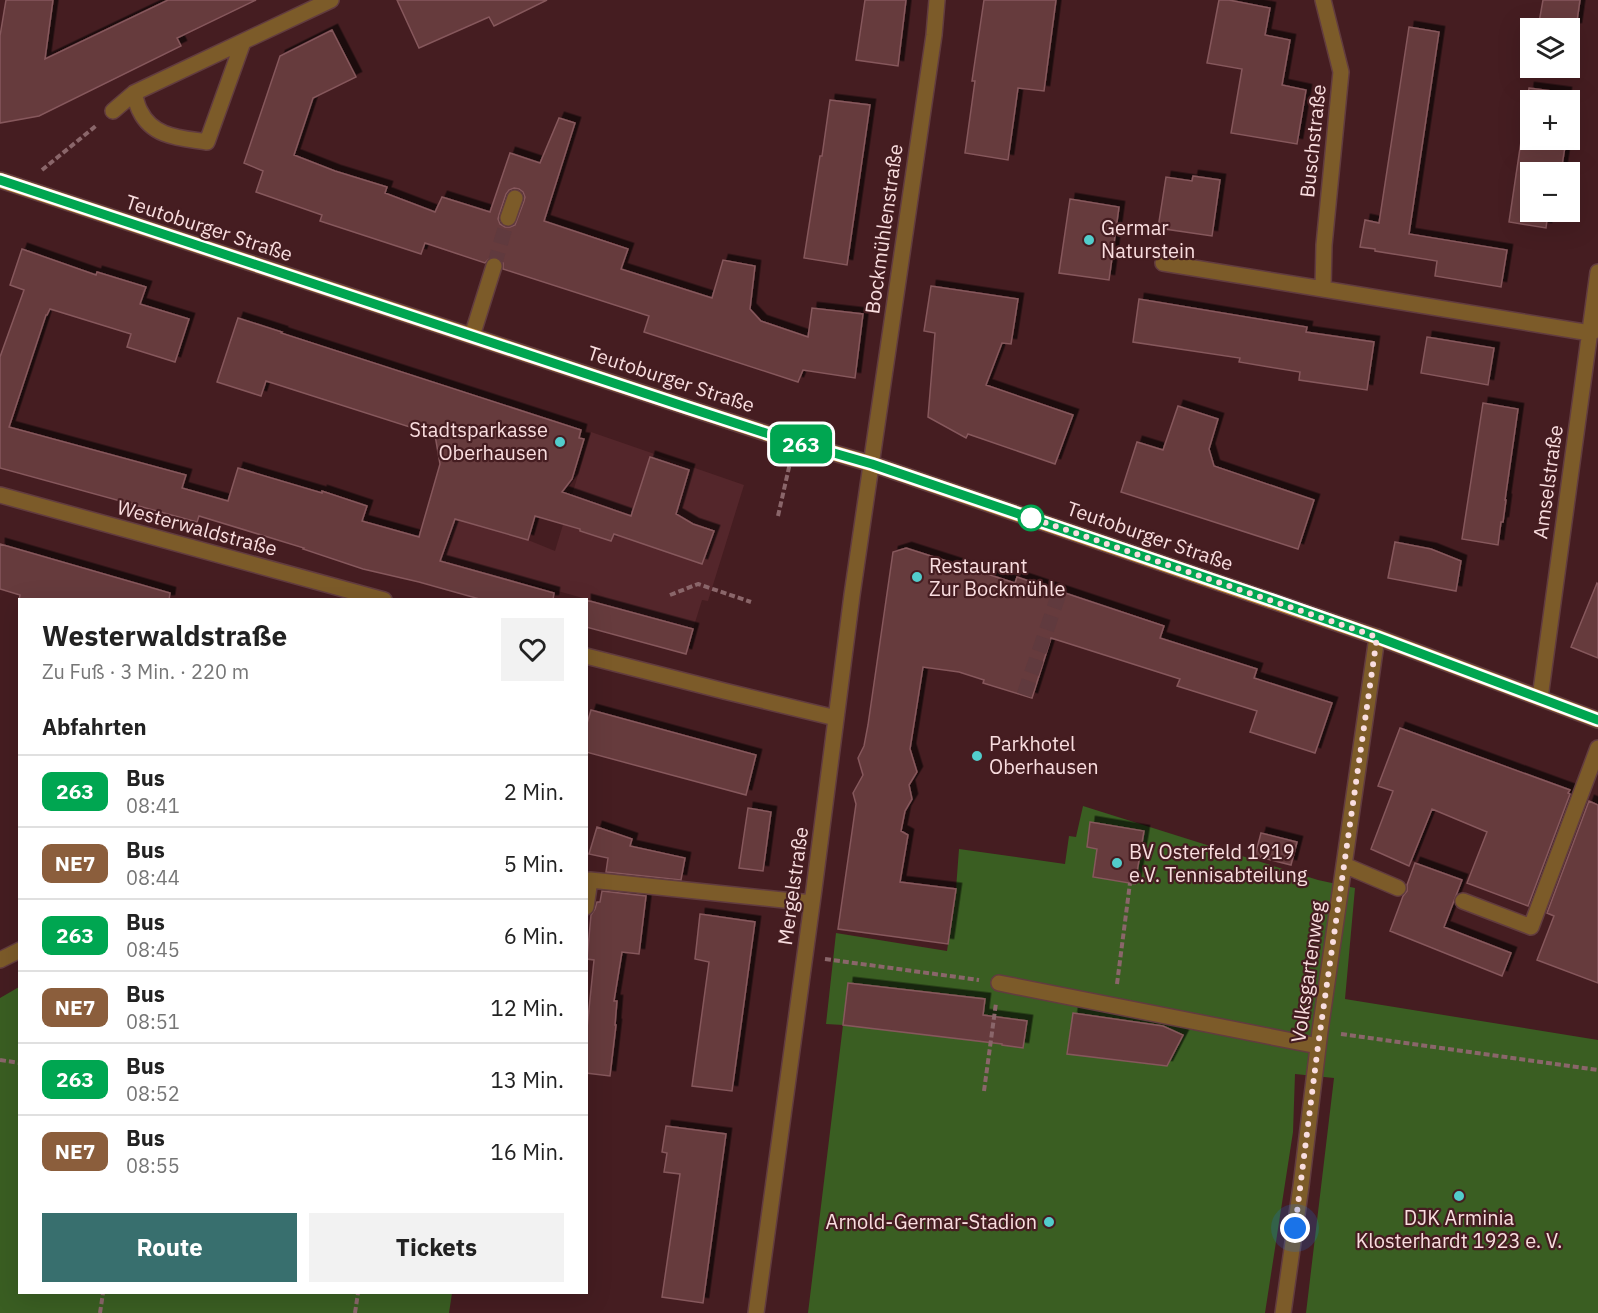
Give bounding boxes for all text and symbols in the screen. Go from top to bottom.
map controls [1520,18,1580,222]
button: layers [1520,18,1580,78]
street label: Buschstraße [1293,83,1332,199]
button: + [1520,90,1580,150]
street label: Bockmühlenstraße [858,142,909,316]
button: − [1520,162,1580,222]
street label: Teutoburger Straße [122,188,296,267]
place label: Germar Naturstein [1101,214,1195,264]
marker: Germar Naturstein [1082,233,1096,247]
street label: Teutoburger Straße [584,339,758,418]
place label: Stadtsparkasse Oberhausen [409,416,548,466]
street label: Amselstraße [1526,423,1569,541]
line badge: 263 [766,424,836,464]
text: 263 [782,430,820,458]
marker: Stadtsparkasse Oberhausen [553,435,567,449]
street label: Westerwaldstraße [114,493,280,562]
street label: Teutoburger Straße [1063,494,1237,577]
unlabelled marker [1018,505,1044,531]
place label: Restaurant Zur Bockmühle [929,552,1065,602]
marker: Restaurant Zur Bockmühle [910,570,924,584]
text: Westerwaldstraße [42,617,287,654]
button: heart [501,618,564,681]
text: Zu Fuß · 3 Min. · 220 m [42,658,249,685]
text: Abfahrten [42,712,147,741]
place label: Parkhotel Oberhausen [989,730,1099,780]
marker: Parkhotel Oberhausen [970,749,984,763]
text: Bus [126,763,165,792]
text: 263 [56,777,94,805]
text: 2 Min. [504,777,564,806]
text: 08:41 [126,792,180,819]
street label: Mergelstraße [771,825,814,947]
text: Bus [126,835,165,864]
place label: BV Osterfeld 1919 e.V. Tennisabteilung [1129,838,1308,888]
text: NE7 [55,849,95,877]
text: 5 Min. [504,849,564,878]
marker: BV Osterfeld 1919 e.V. Tennisabteilung [1110,856,1124,870]
text: 08:44 [126,864,180,891]
street label: Volksgartenweg [1284,899,1331,1044]
text: Bus [126,907,165,936]
text: 263 [56,921,94,949]
text: 6 Min. [504,921,564,950]
text: 08:45 [126,936,180,963]
text: Bus [126,979,165,1008]
text: NE7 [55,993,95,1021]
text: 12 Min. [491,993,564,1022]
text: 08:51 [126,1008,180,1035]
text: Bus [126,1051,165,1080]
text: 263 [56,1065,94,1093]
text: 13 Min. [491,1065,564,1094]
text: 08:52 [126,1080,180,1107]
text: Bus [126,1123,165,1152]
text: NE7 [55,1137,95,1165]
text: 16 Min. [491,1137,564,1166]
text: 08:55 [126,1152,180,1179]
marker: DJK Arminia Klosterhardt 1923 e. V. [1452,1189,1466,1203]
place label: DJK Arminia Klosterhardt 1923 e. V. [1356,1204,1562,1254]
place label: Arnold-Germar-Stadion [826,1208,1037,1235]
button: Route [42,1213,297,1282]
button: Tickets [309,1213,564,1282]
your location [1280,1213,1310,1243]
marker: Arnold-Germar-Stadion [1042,1215,1056,1229]

